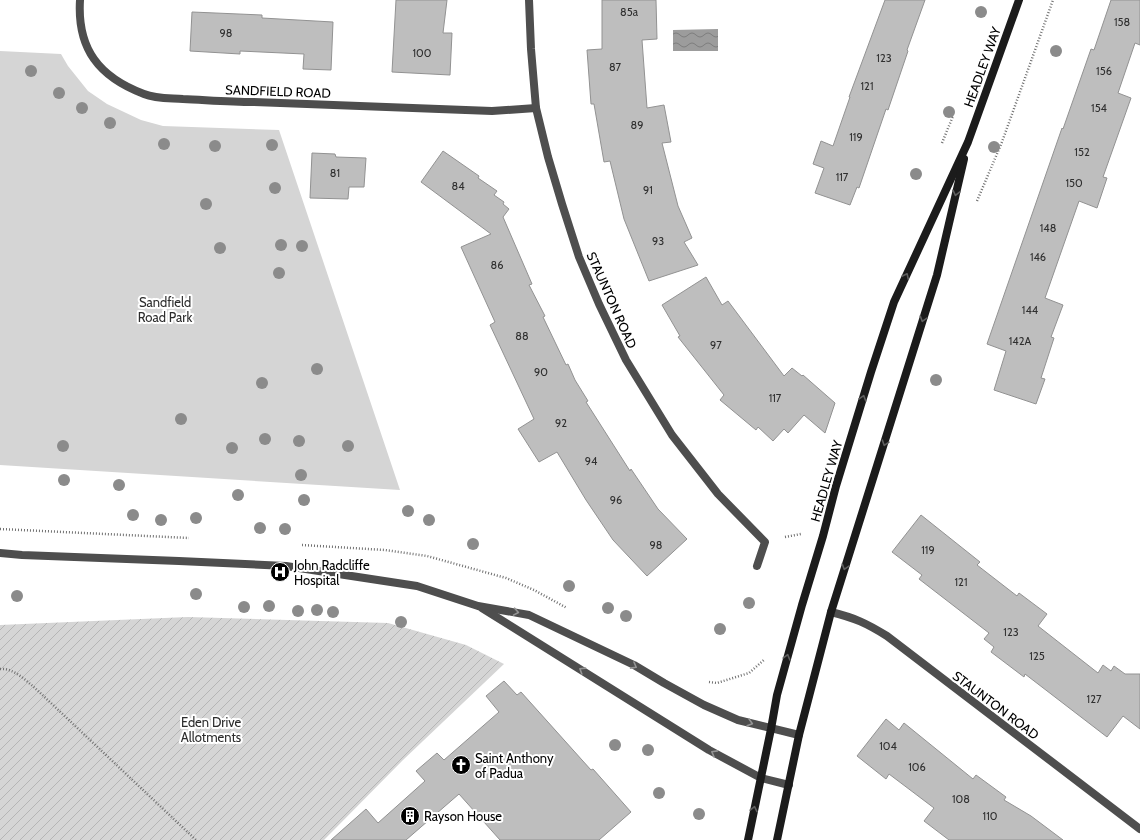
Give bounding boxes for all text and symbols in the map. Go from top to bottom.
house number: 85a [620,5,639,19]
house number: 158 [1114,15,1130,29]
street label: HEADLEY WAY [960,24,1004,109]
house number: 98 [220,26,232,40]
house number: 100 [413,46,432,60]
house number: 123 [876,51,892,65]
house number: 87 [609,60,622,74]
house number: 156 [1096,64,1112,78]
house number: 121 [861,79,873,93]
street label: SANDFIELD ROAD [225,81,331,101]
house number: 154 [1091,101,1108,115]
house number: 89 [631,118,643,132]
house number: 119 [849,130,863,144]
house number: 152 [1074,145,1090,159]
house number: 81 [330,166,340,180]
house number: 117 [836,170,849,184]
house number: 150 [1065,176,1083,190]
house number: 84 [451,179,465,193]
house number: 91 [643,183,653,197]
one-way arrow [953,190,961,196]
house number: 148 [1040,221,1056,235]
house number: 93 [652,234,664,248]
street label: STAUNTON ROAD [584,249,640,351]
house number: 146 [1030,250,1046,264]
house number: 86 [491,258,503,272]
one-way arrow [901,273,909,280]
park label: Sandfield Road Park [138,294,192,325]
house number: 144 [1022,303,1039,317]
one-way arrow [919,315,928,322]
house number: 88 [515,329,529,343]
house number: 142A [1009,334,1031,348]
house number: 97 [710,338,722,352]
house number: 90 [534,365,548,379]
house number: 117 [769,391,782,405]
one-way arrow [858,395,867,402]
house number: 92 [555,416,567,430]
street label: HEADLEY WAY [807,438,845,524]
one-way arrow [881,439,890,446]
house number: 94 [585,454,598,468]
house number: 96 [610,493,622,507]
house number: 98 [650,538,662,552]
house number: 119 [921,543,935,557]
place label: John Radcliffe Hospital [293,557,370,588]
hospital icon: John Radcliffe Hospital [269,561,291,583]
one-way arrow [842,563,850,570]
house number: 121 [955,575,967,589]
one-way arrow [513,608,519,616]
house number: 123 [1003,625,1019,639]
house number: 125 [1029,649,1045,663]
one-way arrow [782,654,791,661]
one-way arrow [630,661,637,668]
street label: STAUNTON ROAD [950,667,1042,743]
one-way arrow [579,668,586,675]
house number: 127 [1087,692,1102,706]
park label: Eden Drive Allotments [181,714,242,745]
one-way arrow [747,718,754,727]
house number: 104 [879,739,897,753]
place label: Saint Anthony of Padua [475,750,554,781]
one-way arrow [711,750,718,757]
church icon: Saint Anthony of Padua [450,754,472,776]
house number: 106 [908,760,926,774]
house number: 108 [952,792,970,806]
building icon: Rayson House [399,805,421,827]
one-way arrow [750,806,758,812]
place label: Rayson House [424,808,502,824]
house number: 110 [983,809,998,823]

